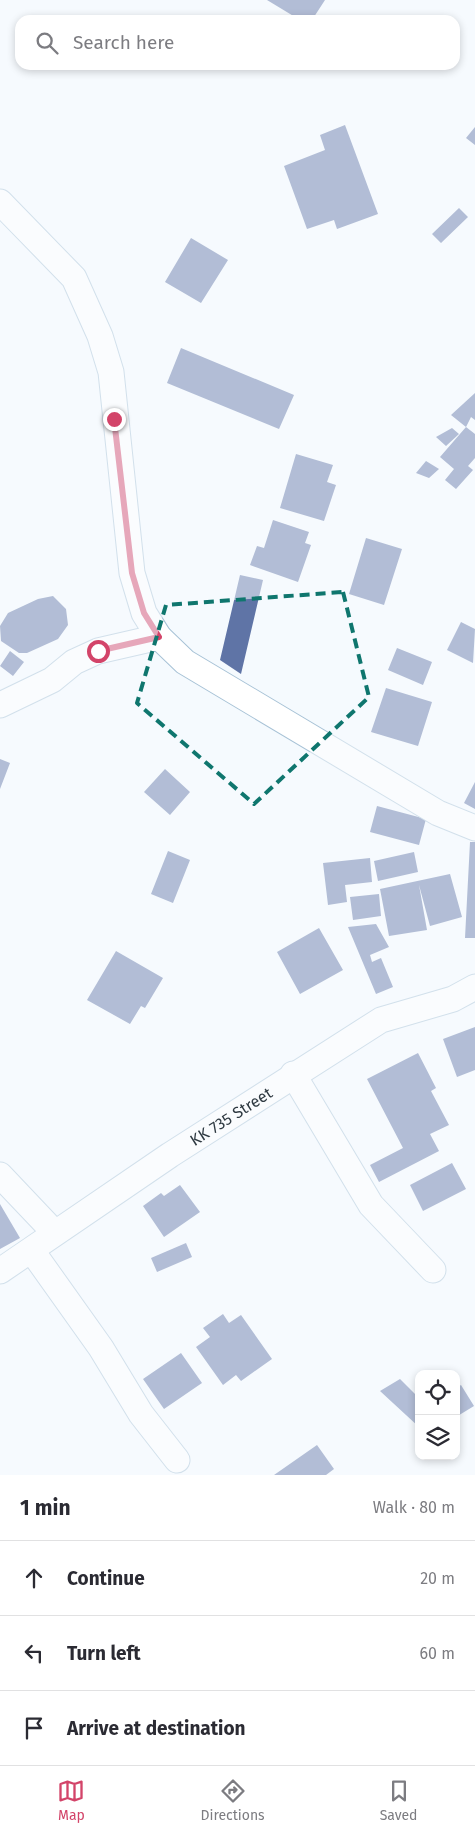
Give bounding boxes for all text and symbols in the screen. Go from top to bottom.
search box [15,15,460,70]
icon: search [33,29,61,57]
text: Search here [73,31,174,54]
route end [103,408,126,431]
route start [87,640,110,663]
street label: KK 735 Street [186,1083,276,1150]
map controls [415,1370,460,1460]
button: locate [415,1370,460,1415]
button: layers [415,1415,460,1460]
text: 1 min [20,1495,71,1521]
text: Walk · 80 m [373,1498,455,1517]
icon: ahead [20,1564,48,1592]
text: Continue [67,1567,145,1590]
text: 20 m [420,1569,455,1588]
icon: left [20,1639,48,1667]
text: Turn left [67,1642,141,1665]
text: 60 m [420,1644,455,1663]
icon: arrive [20,1714,48,1742]
text: Arrive at destination [67,1717,246,1740]
tab: Map [57,1777,85,1824]
tab: Directions [200,1777,265,1824]
tab: Saved [380,1777,418,1824]

